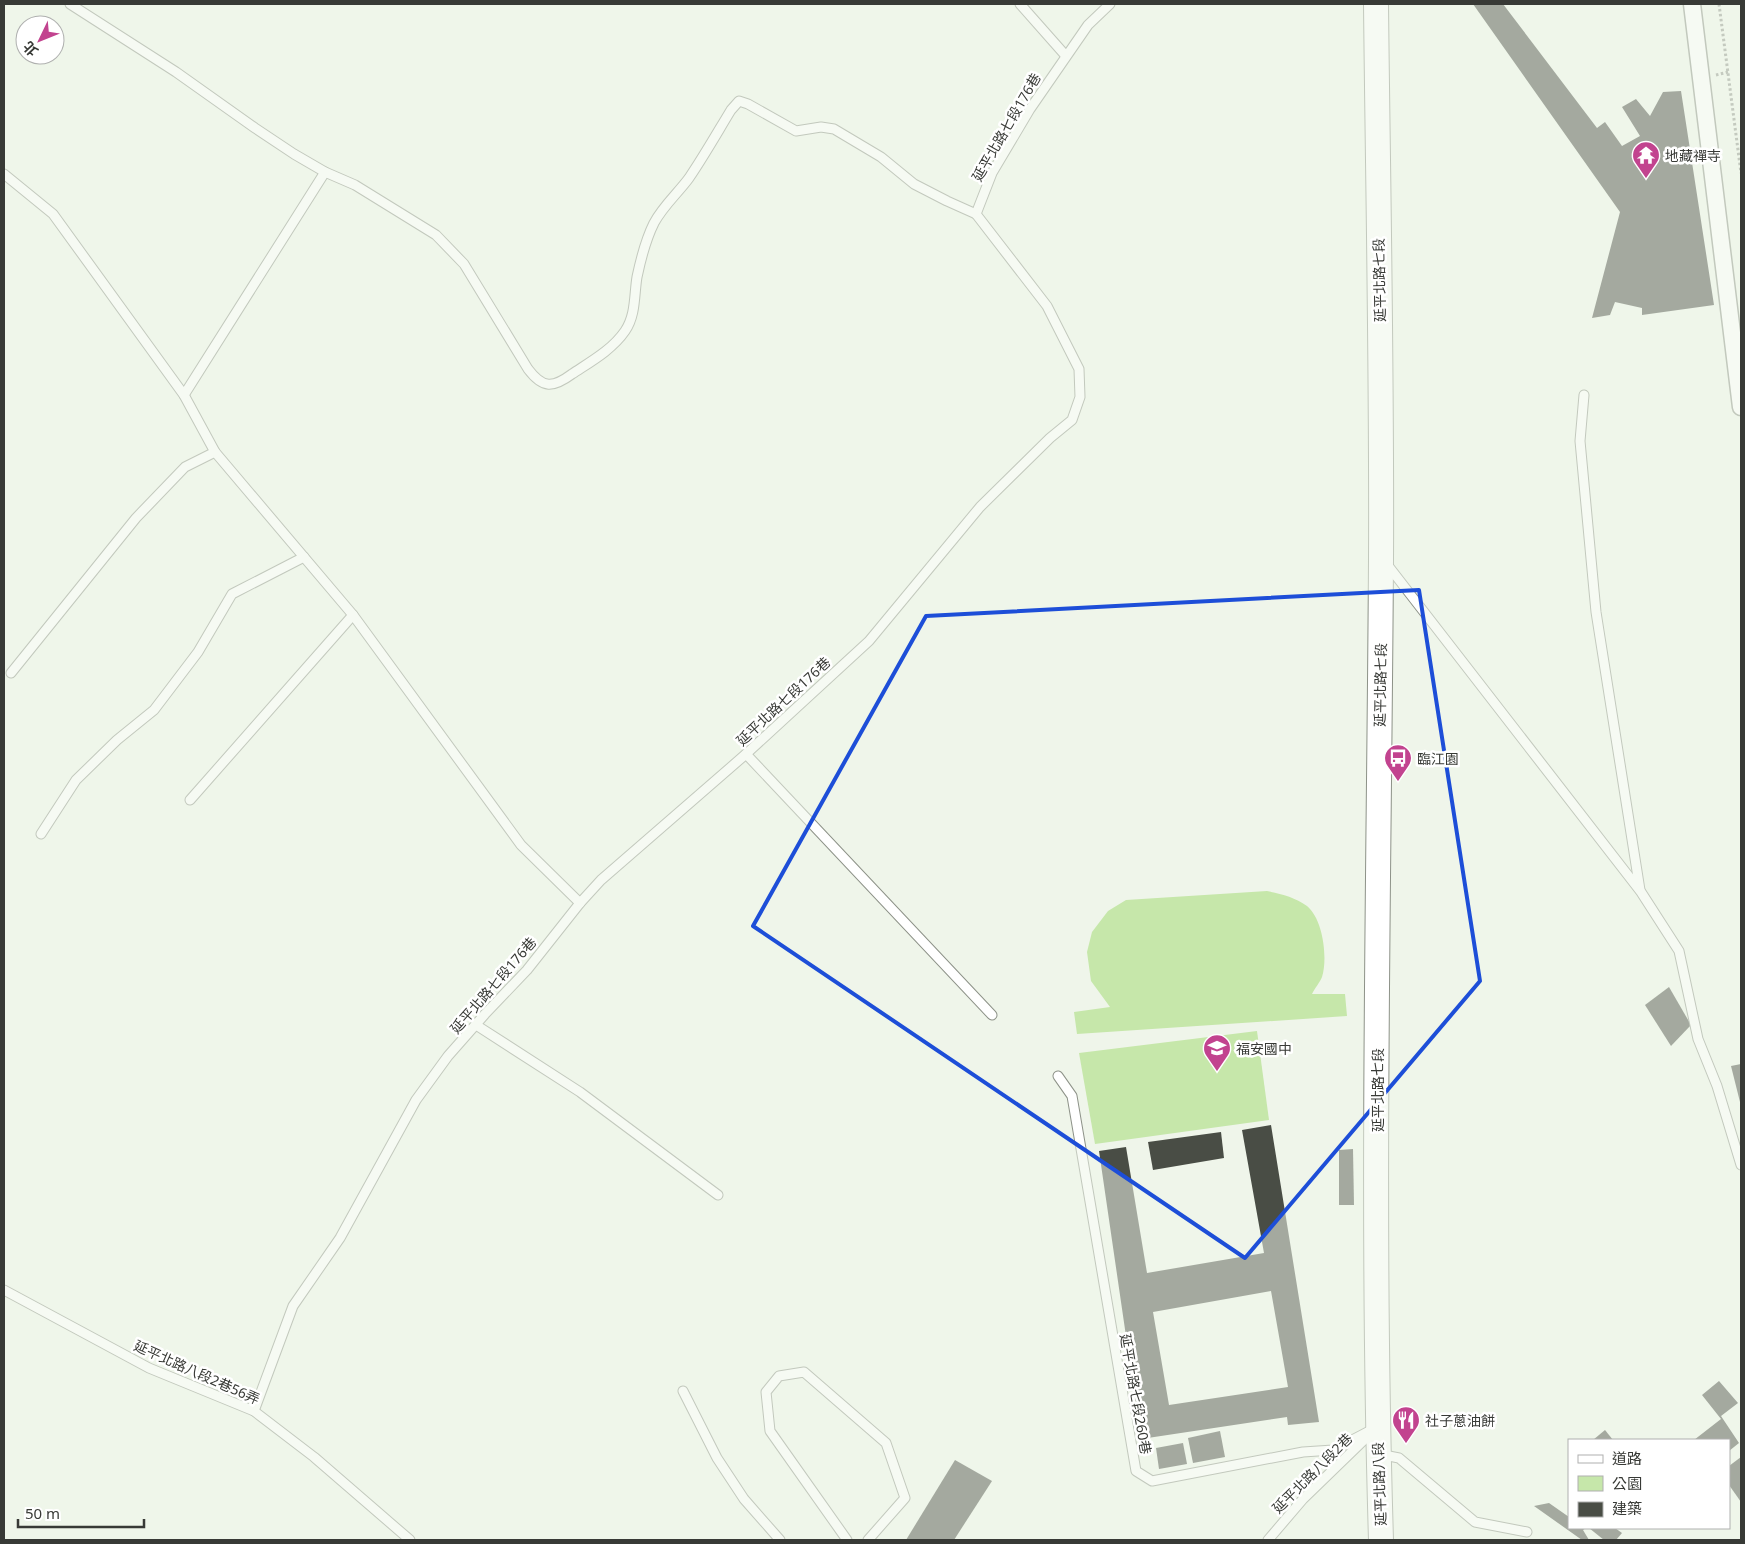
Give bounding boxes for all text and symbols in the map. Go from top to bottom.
north arrow [15,15,65,65]
text: 北 [18,38,42,61]
street label: 延平北路七段176巷 [967,69,1045,185]
temple icon: 地藏禪寺 [1631,140,1661,179]
place label: 地藏禪寺 [1665,146,1721,165]
street label: 延平北路七段 [1369,238,1389,322]
street label: 延平北路七段 [1370,643,1390,727]
street label: 延平北路七段176巷 [732,652,834,750]
bus stop icon: 臨江園 [1383,743,1413,782]
place label: 臨江園 [1417,749,1459,768]
street label: 延平北路七段176巷 [446,933,540,1037]
school or university icon: 福安國中 [1202,1033,1232,1072]
place label: 福安國中 [1236,1039,1292,1058]
street label: 延平北路七段 [1368,1048,1387,1132]
street label: 延平北路七段260巷 [1116,1332,1156,1456]
street label: 延平北路八段2巷56弄 [131,1336,263,1408]
restaurant icon: 社子蔥油餅 [1391,1405,1421,1444]
place label: 社子蔥油餅 [1425,1411,1495,1430]
street label: 延平北路八段2巷 [1268,1429,1356,1517]
legend [1568,1439,1730,1529]
street label: 延平北路八段 [1368,1442,1390,1526]
text: 道路 [1612,1448,1642,1468]
text: 公園 [1612,1473,1642,1493]
scale bar [18,1496,144,1528]
text: 建築 [1612,1498,1642,1518]
text: 50 m [25,1503,60,1523]

